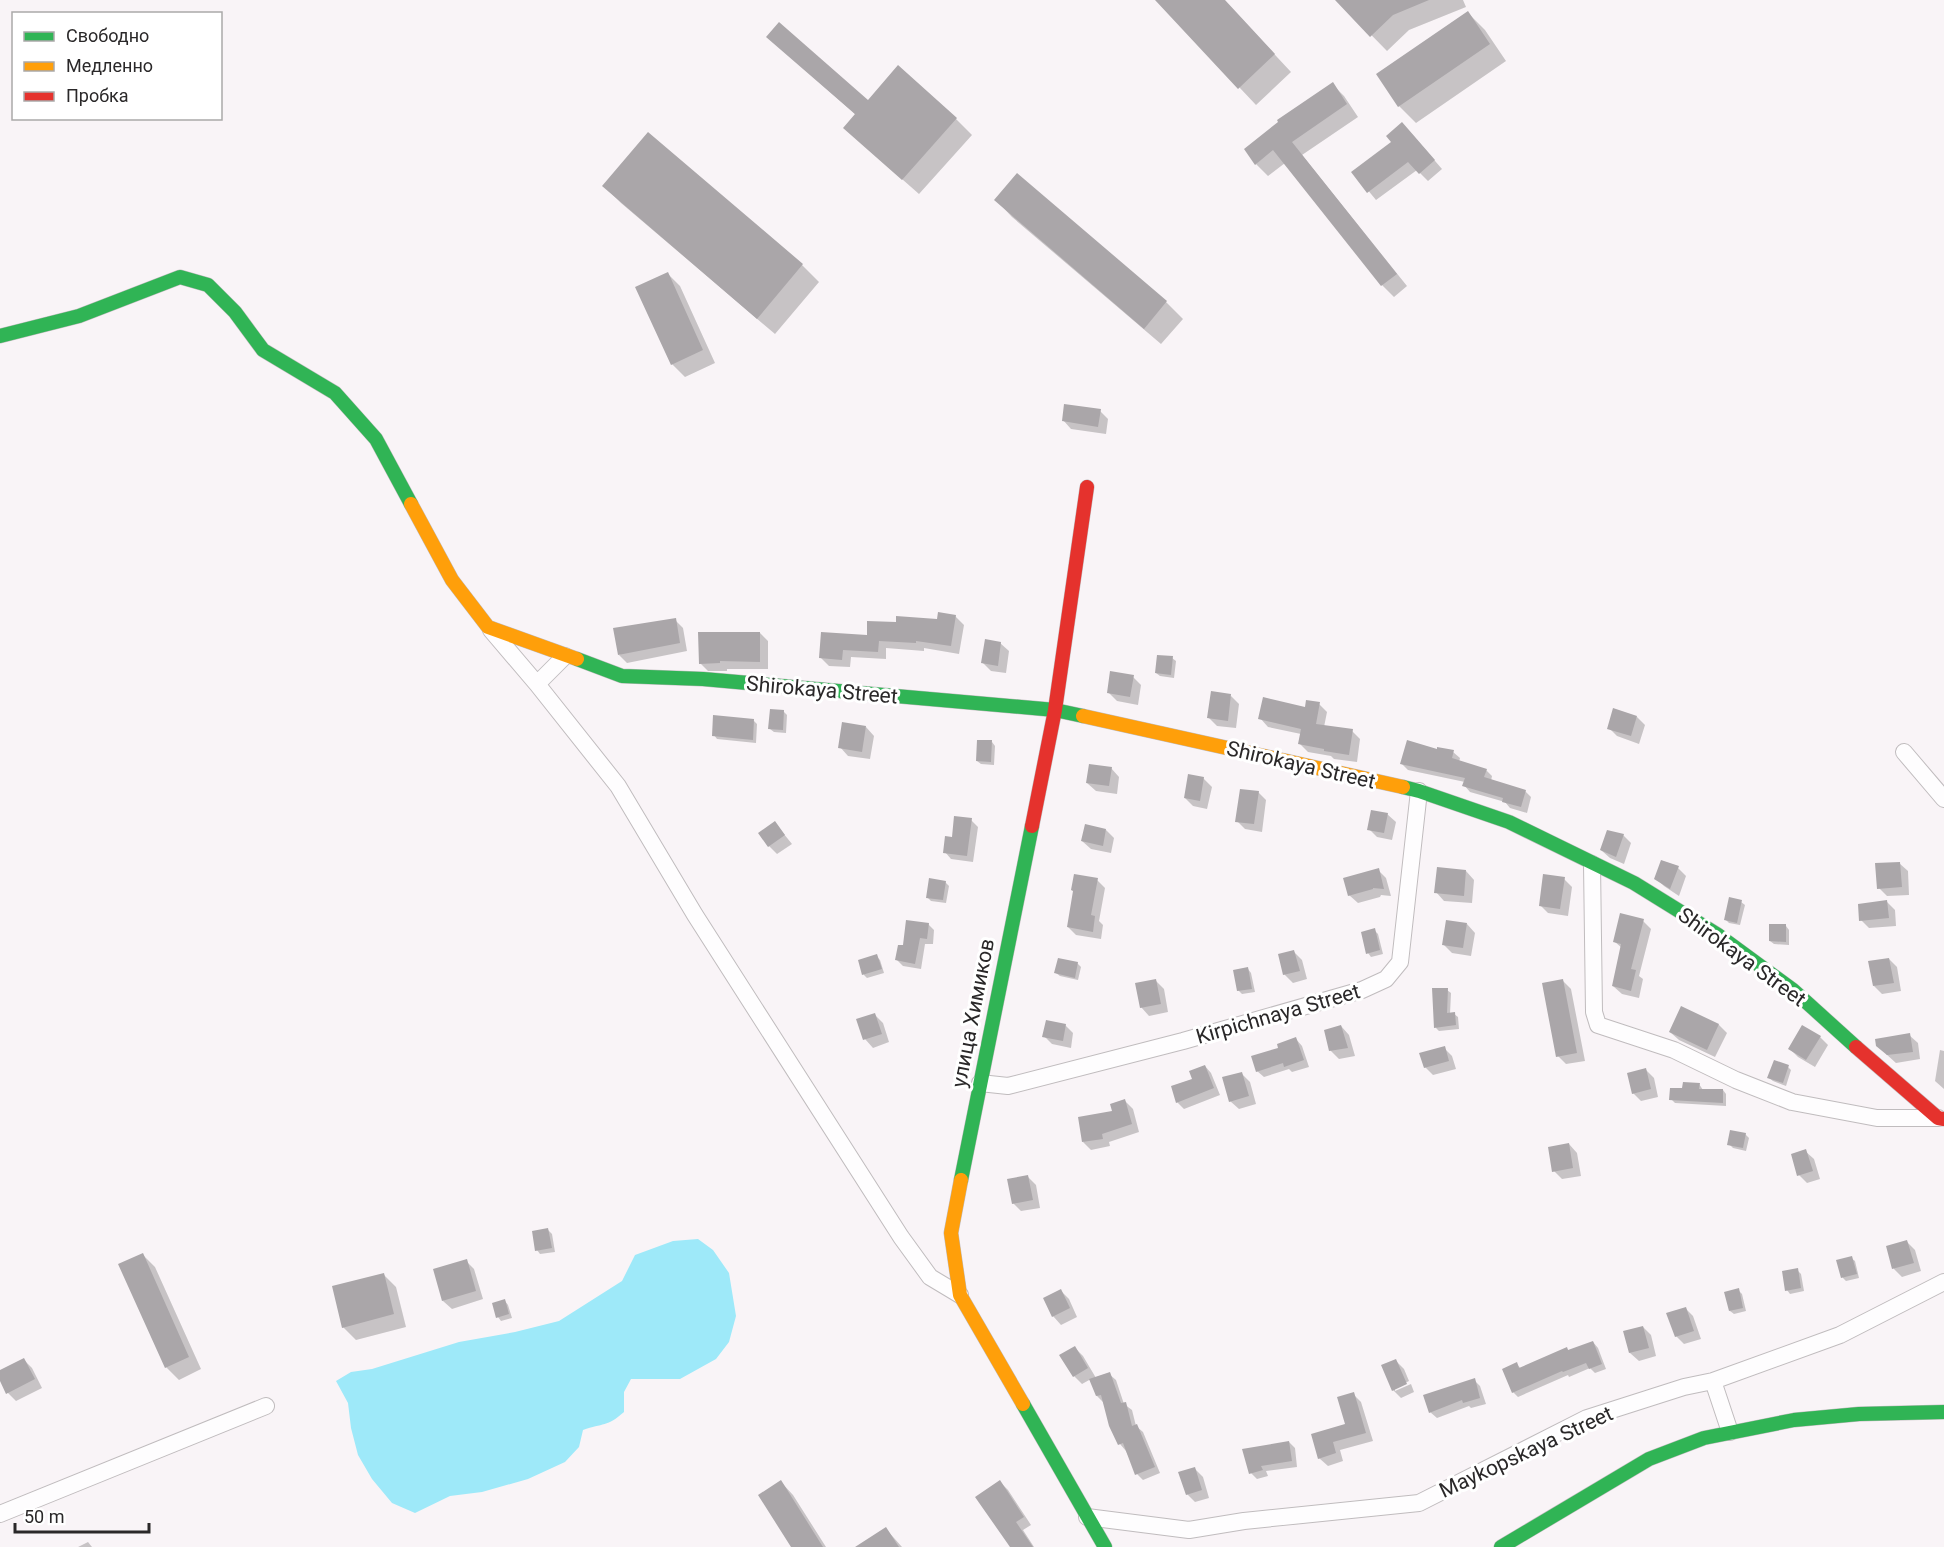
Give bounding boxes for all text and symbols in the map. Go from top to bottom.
legend [12,12,222,120]
text: Свободно [66,25,149,46]
text: Медленно [66,55,153,76]
text: Пробка [66,85,129,106]
street label: Shirokaya Street [745,671,899,709]
street label: Shirokaya Street [1224,736,1378,794]
street label: Shirokaya Street [1674,903,1811,1011]
street label: улица Химиков [947,937,999,1089]
street label: Kirpichnaya Street [1193,979,1363,1049]
street label: Maykopskaya Street [1435,1401,1617,1503]
scale bar [15,1496,148,1534]
text: 50 m [24,1506,64,1527]

